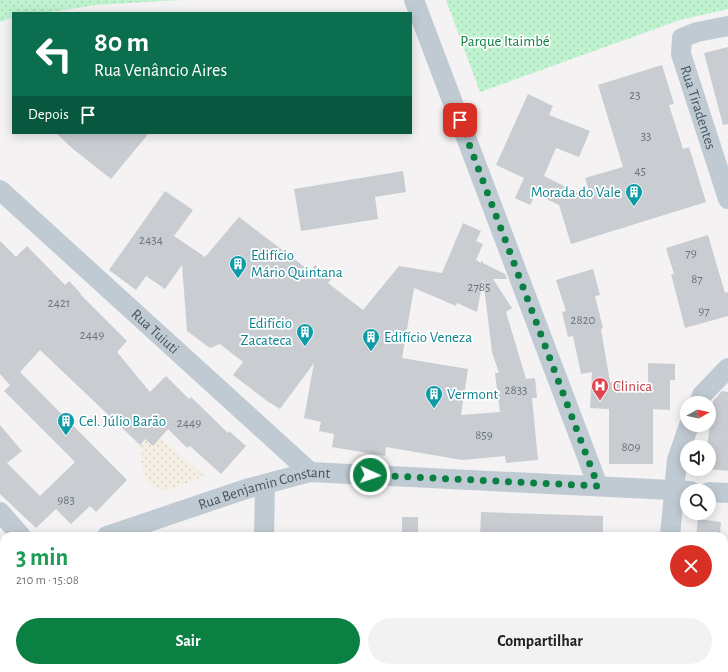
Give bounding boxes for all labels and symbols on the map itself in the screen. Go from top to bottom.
park label: Parque Itaimbé [460,34,550,49]
street label: Rua Tiradentes [678,64,719,151]
house number: 23 [629,89,641,102]
pin [443,103,477,137]
house number: 33 [641,130,651,143]
house number: 45 [634,165,646,178]
building icon: Morada do Vale [624,182,644,207]
place label: Morada do Vale [531,185,621,200]
house number: 2434 [139,234,163,247]
house number: 79 [685,247,697,260]
place label: Edifício Mário Quintana [251,248,343,280]
building icon: Edifício Mário Quintana [228,254,248,279]
house number: 87 [691,273,703,286]
house number: 2785 [468,281,490,294]
house number: 2421 [48,297,70,310]
house number: 97 [698,305,710,318]
street label: Rua Tuiuti [129,306,182,357]
house number: 2820 [571,314,596,327]
place label: Edifício Zacateca [241,316,292,348]
building icon: Edifício Zacateca [295,322,315,347]
building icon: Edifício Veneza [361,327,381,352]
house number: 2449 [80,329,104,342]
place label: Edifício Veneza [384,330,472,345]
hospital icon: Clinica [590,376,610,401]
place label: Clinica [613,379,652,394]
building icon: Vermont [424,384,444,409]
house number: 2833 [505,384,527,397]
place label: Vermont [447,387,499,402]
north arrow [680,396,716,432]
building icon: Cel. Júlio Barão [56,411,76,436]
place label: Cel. Júlio Barão [79,414,166,429]
house number: 2449 [177,417,201,430]
house number: 859 [475,429,493,442]
house number: 809 [621,441,641,454]
position arrow [349,454,391,496]
street label: Rua Benjamin Constant [196,464,331,512]
house number: 983 [57,494,75,507]

